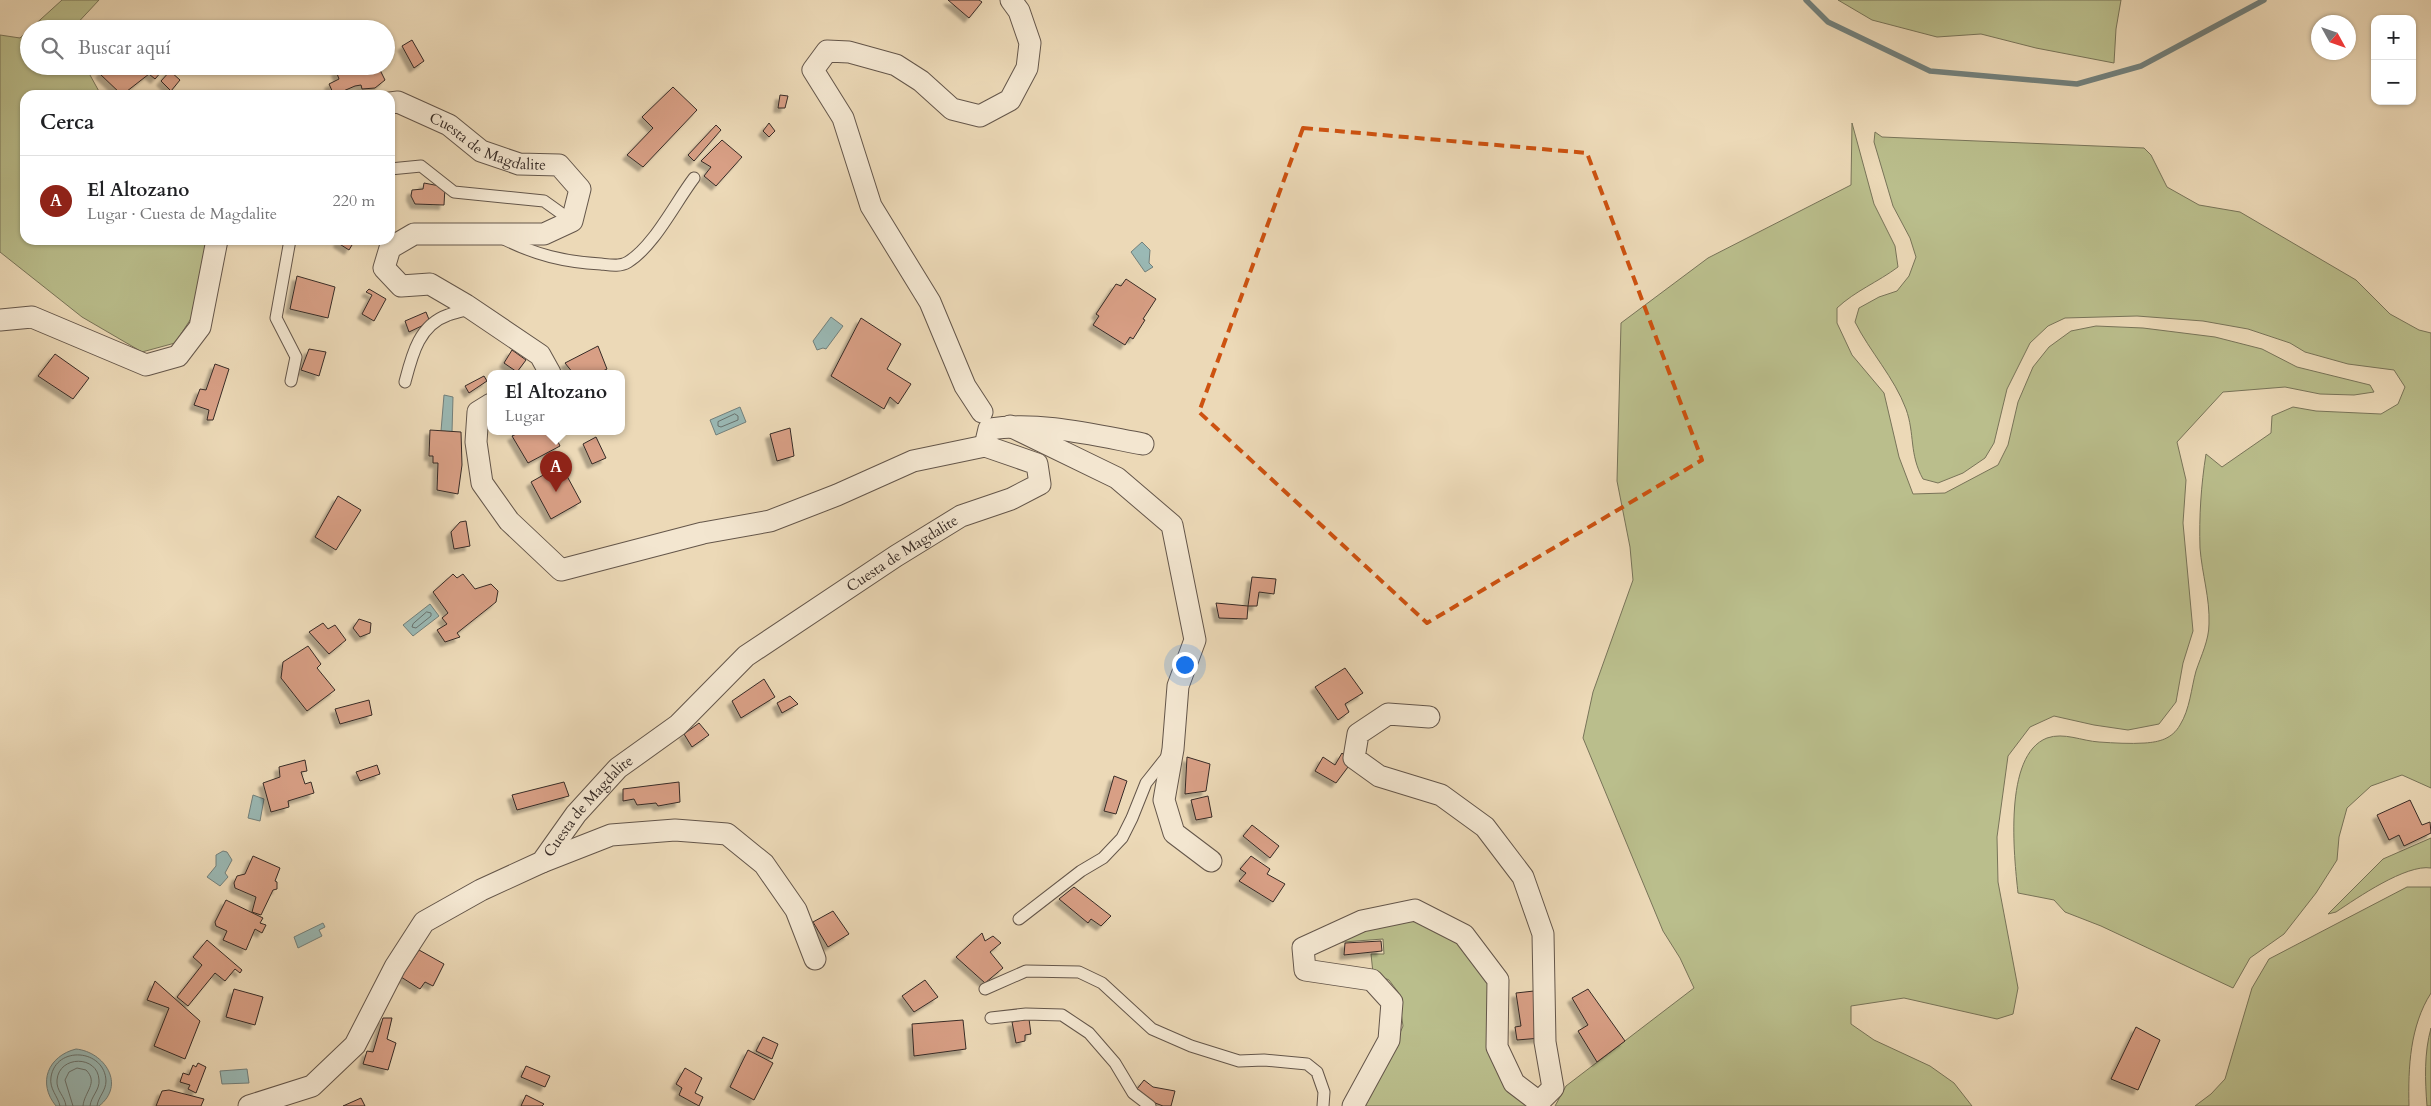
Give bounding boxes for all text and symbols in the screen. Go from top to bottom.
north arrow [2311,15,2356,60]
map controls [2371,15,2416,105]
button: + [2371,15,2416,60]
search box [20,20,395,75]
icon: search [38,34,66,62]
text: Buscar aquí [78,35,171,61]
button: − [2371,60,2416,105]
street label: Cuesta de Magdalite [426,107,546,175]
text: Cerca [40,108,94,137]
text: El Altozano [87,177,189,203]
text: A [50,190,62,212]
text: 220 m [333,190,375,212]
text: Lugar · Cuesta de Magdalite [87,203,277,225]
popup [487,370,625,435]
text: El Altozano [505,379,607,405]
text: Lugar [505,405,545,427]
pin: A [540,451,572,492]
street label: Cuesta de Magdalite [842,510,962,596]
your location [1172,652,1198,678]
street label: Cuesta de Magdalite [539,750,637,861]

